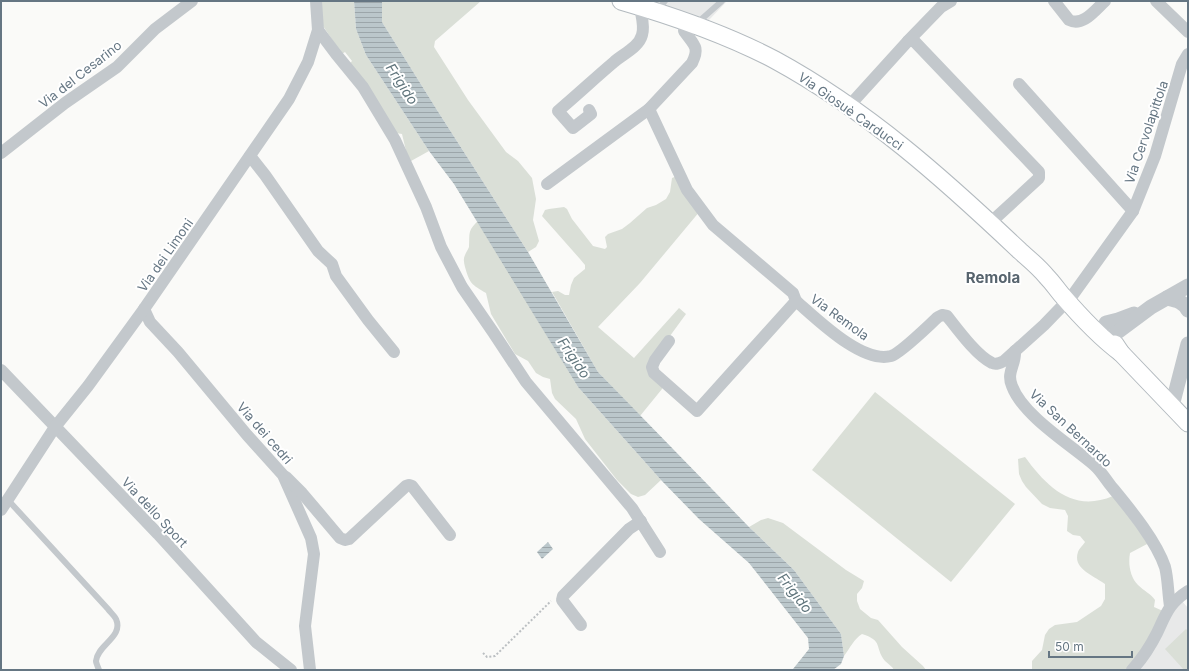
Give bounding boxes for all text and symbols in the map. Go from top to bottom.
street label: Via del Cesarino [36,37,125,111]
water label: Frigido [383,60,422,108]
street label: Via Giosuè Carducci [795,69,907,153]
street label: Via Cervolapittola [1121,78,1171,186]
street label: Via dei Limoni [134,215,196,295]
district label: Remola [966,268,1020,287]
street label: Via Remola [808,290,872,344]
water label: Frigido [555,334,594,381]
street label: Via San Bernardo [1027,386,1116,470]
street label: Via dei cedri [234,399,296,467]
street label: Via dello Sport [119,474,191,550]
water label: Frigido [775,569,816,616]
scale bar [1049,633,1132,659]
text: 50 m [1055,639,1084,654]

